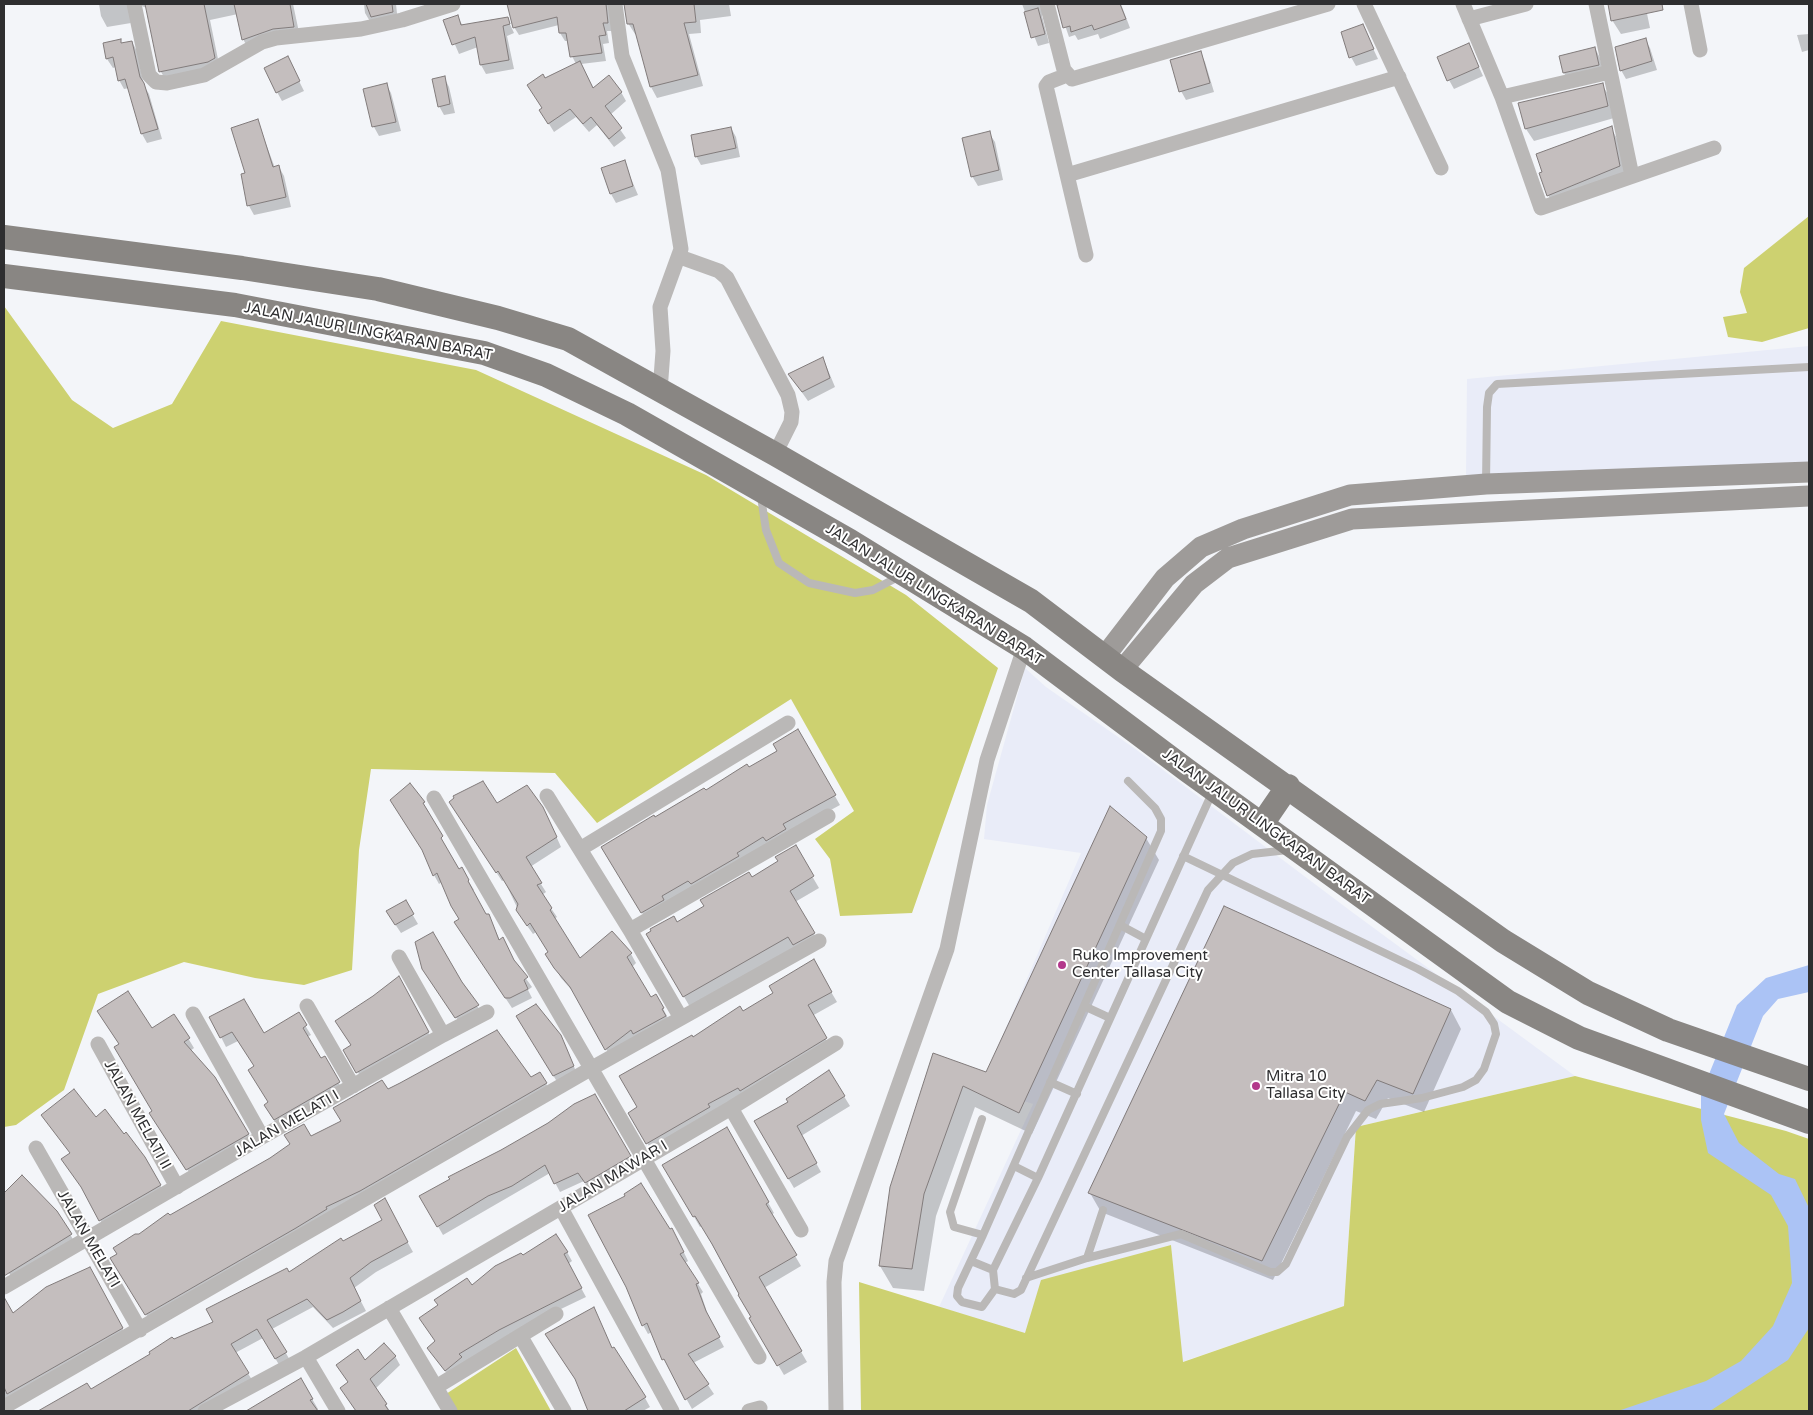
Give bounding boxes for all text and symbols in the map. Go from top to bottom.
street label: JALAN JALUR LINGKARAN BARAT [242,299,494,365]
street label: JALAN JALUR LINGKARAN BARAT [822,520,1046,670]
street label: JALAN JALUR LINGKARAN BARAT [1158,745,1374,909]
place label: Ruko Improvement Center Tallasa City [1072,947,1208,982]
marker: Ruko Improvement Center Tallasa City [1056,959,1068,971]
street label: JALAN MELATI II [100,1057,174,1173]
place label: Mitra 10 Tallasa City [1266,1068,1346,1103]
marker: Mitra 10 Tallasa City [1250,1080,1262,1092]
street label: JALAN MELATI I [231,1087,343,1161]
street label: JALAN MAWAR I [555,1137,671,1217]
street label: JALAN MELATI [53,1187,123,1291]

